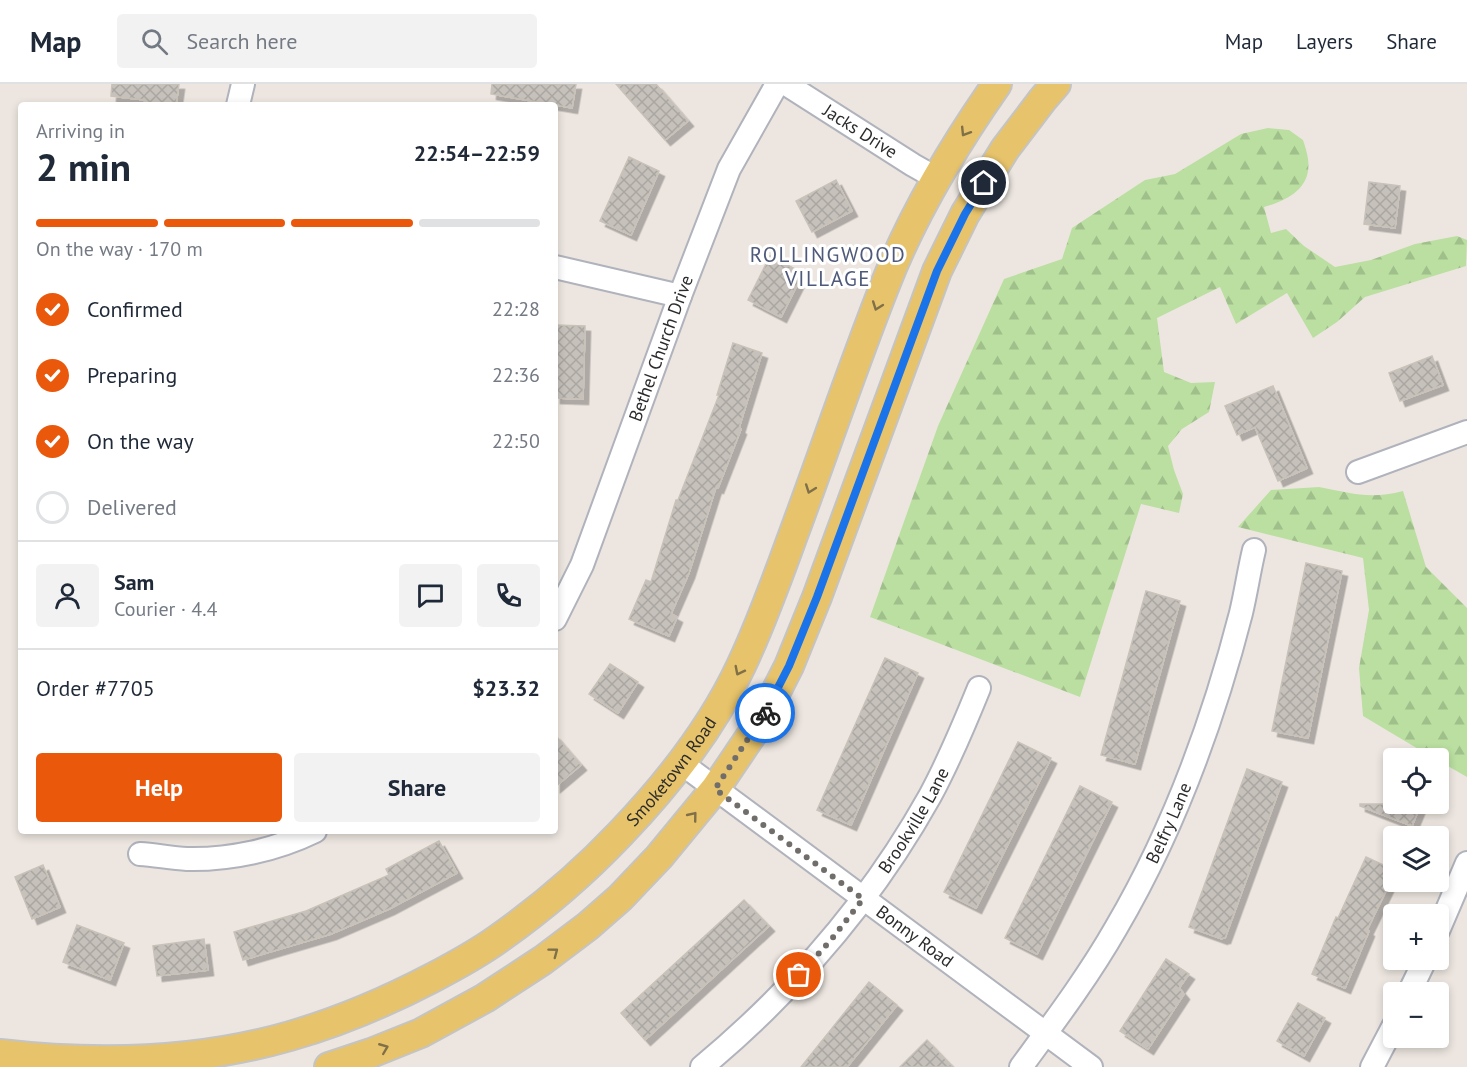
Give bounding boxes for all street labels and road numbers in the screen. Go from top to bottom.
street label: Jacks Drive [818,98,902,163]
street label: Bethel Church Drive [623,272,698,424]
street label: Smoketown Road [621,712,721,831]
street label: Brookville Lane [873,763,954,877]
street label: Belfry Lane [1140,779,1196,867]
street label: Bonny Road [872,900,958,972]

